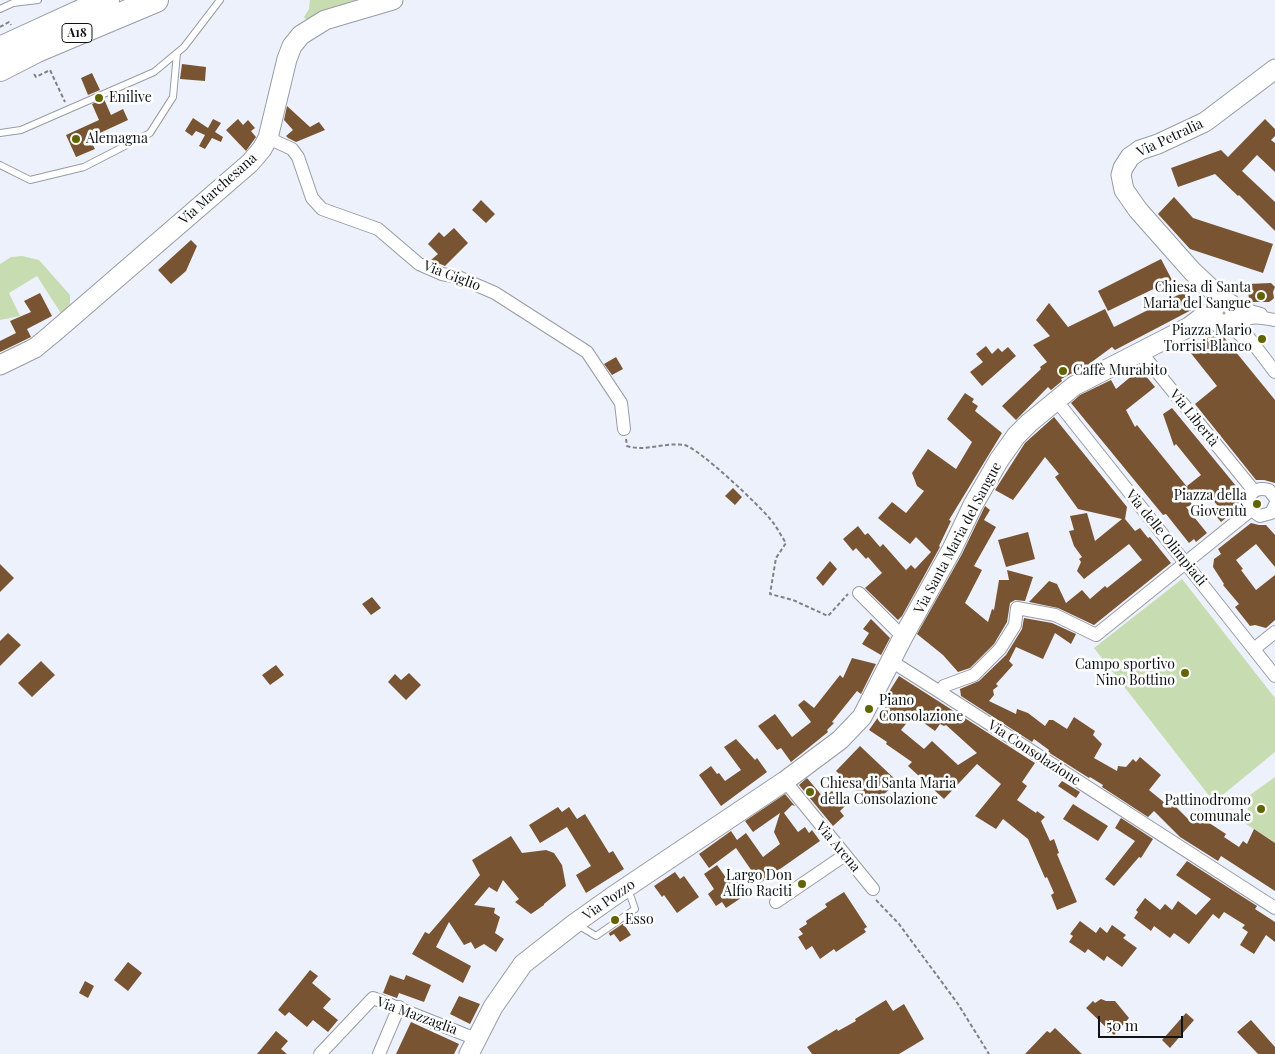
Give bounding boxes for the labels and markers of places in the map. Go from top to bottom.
place label: Enilive [109,90,152,106]
marker: Enilive [93,92,105,104]
place label: Alemagna [86,131,148,147]
marker: Alemagna [70,133,82,145]
place label: Chiesa di Santa Maria del Sangue [1143,280,1251,312]
marker: Chiesa di Santa Maria del Sangue [1255,290,1267,302]
place label: Piazza Mario Torrisi Blanco [1163,323,1252,356]
marker: Piazza Mario Torrisi Blanco [1256,333,1268,345]
place label: Caffè Murabito [1073,363,1167,379]
marker: Caffè Murabito [1057,365,1069,377]
place label: Piazza della Gioventù [1174,488,1247,520]
marker: Piazza della Gioventù [1251,498,1263,510]
place label: Campo sportivo Nino Bottino [1075,657,1175,690]
marker: Campo sportivo Nino Bottino [1179,667,1191,679]
place label: Piano Consolazione [879,693,963,726]
marker: Piano Consolazione [863,703,875,715]
place label: Chiesa di Santa Maria della Consolazione [820,776,956,809]
marker: Chiesa di Santa Maria della Consolazione [804,786,816,798]
place label: Pattinodromo comunale [1165,793,1251,826]
marker: Pattinodromo comunale [1255,803,1267,815]
place label: Largo Don Alfio Raciti [723,868,792,900]
marker: Largo Don Alfio Raciti [796,878,808,890]
place label: Esso [625,912,654,928]
marker: Esso [609,914,621,926]

